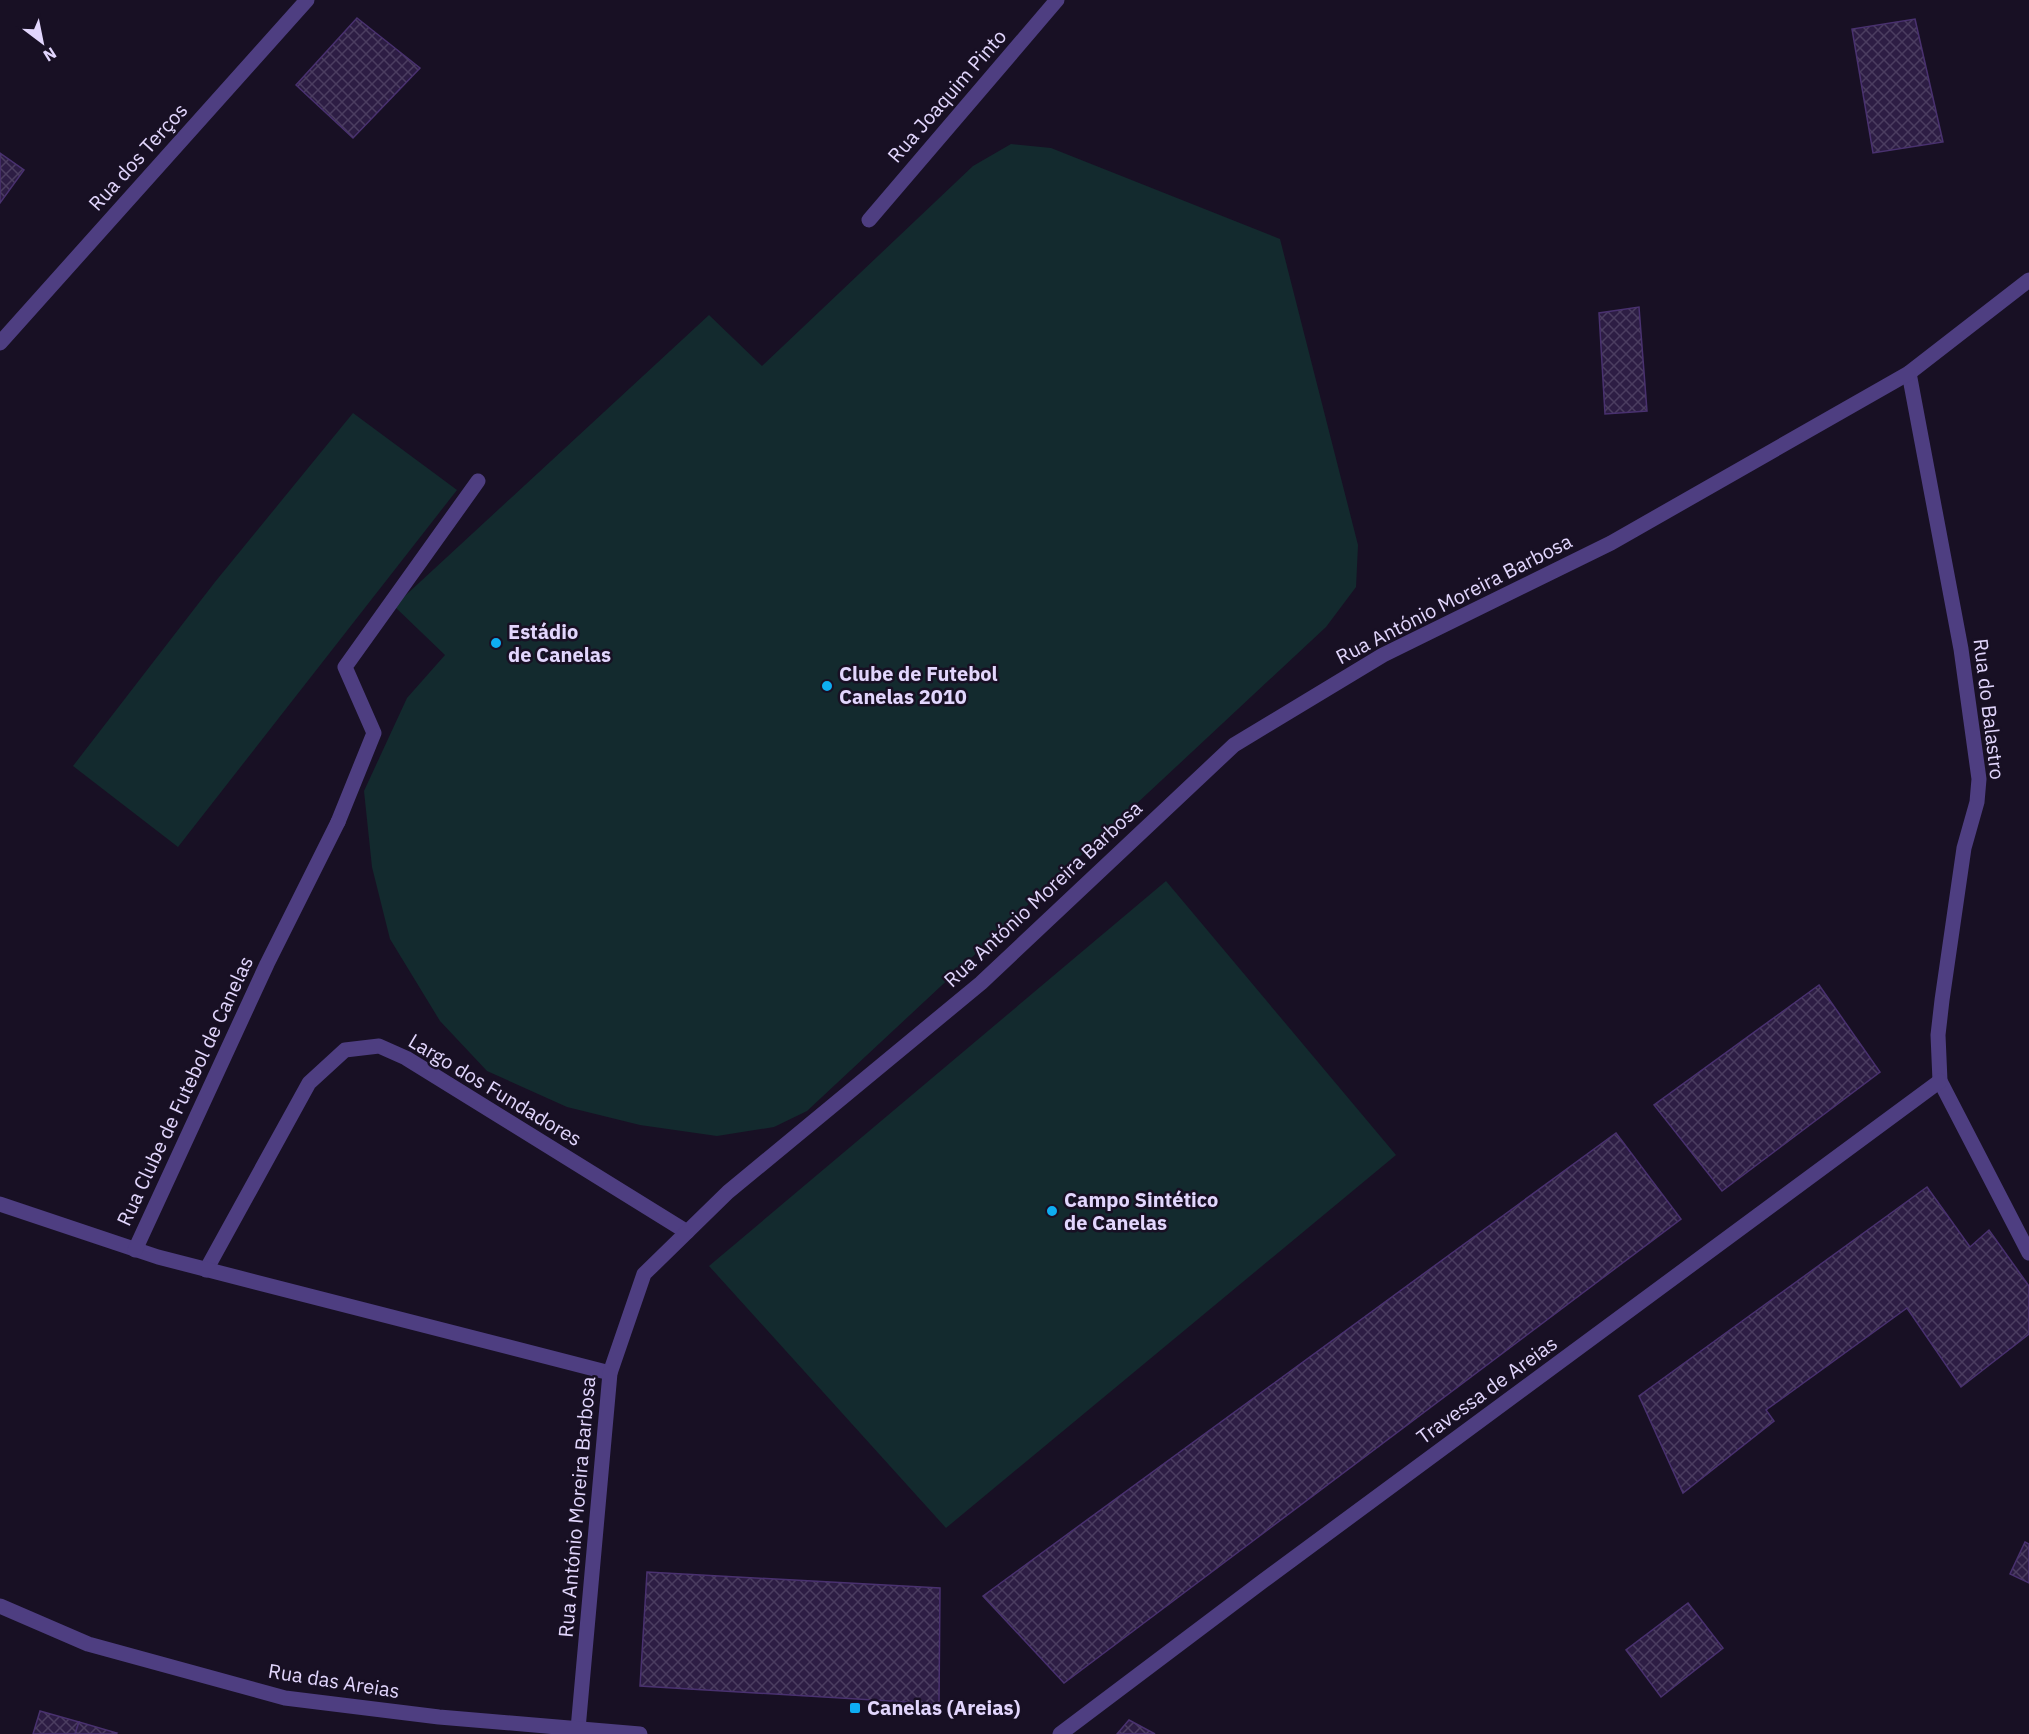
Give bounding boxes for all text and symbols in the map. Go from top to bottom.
north arrow [12,12,72,72]
street label: Rua Joaquim Pinto [881,23,1012,168]
text: N [40,43,60,66]
street label: Rua dos Terços [82,97,193,216]
street label: Rua António Moreira Barbosa [1331,527,1577,670]
place label: Estádio de Canelas [508,618,611,668]
marker: Estádio de Canelas [489,636,503,650]
street label: Rua do Balastro [1967,637,2012,781]
place label: Clube de Futebol Canelas 2010 [839,660,998,710]
marker: Clube de Futebol Canelas 2010 [820,679,834,693]
street label: Rua António Moreira Barbosa [938,794,1148,993]
street label: Rua Clube de Futebol de Canelas [110,951,259,1230]
street label: Largo dos Fundadores [404,1027,587,1152]
place label: Campo Sintético de Canelas [1064,1186,1218,1236]
marker: Campo Sintético de Canelas [1045,1204,1059,1218]
street label: Travessa de Areias [1411,1329,1562,1450]
street label: Rua António Moreira Barbosa [552,1375,601,1639]
street label: Rua das Areias [266,1657,402,1704]
place label: Canelas (Areias) [867,1694,1021,1721]
marker: Canelas (Areias) [848,1701,862,1715]

